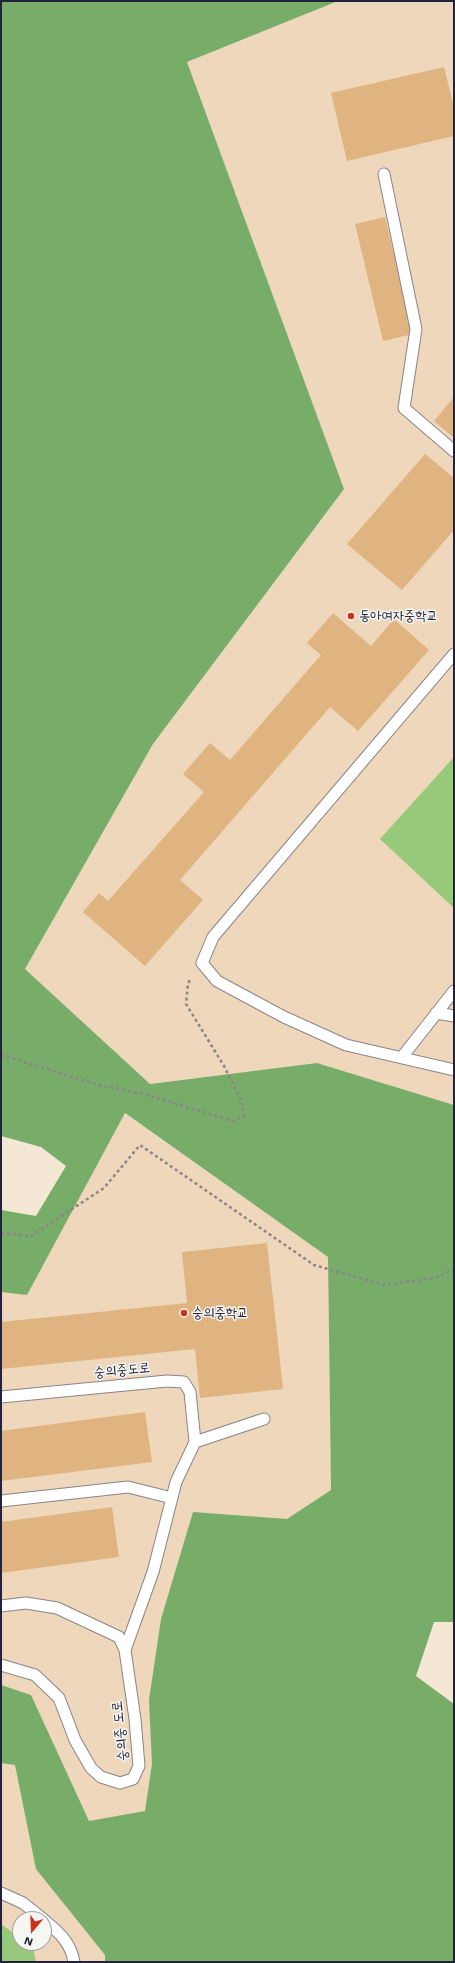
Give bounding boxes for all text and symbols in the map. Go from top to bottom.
place label: 동아여자중학교 [359,608,438,624]
marker: 동아여자중학교 [346,611,356,621]
place label: 숭의중학교 [192,1305,248,1321]
marker: 숭의중학교 [179,1308,189,1318]
street label: 숭의중도로 [93,1359,151,1381]
street label: 숭의중 도로 [108,1700,132,1762]
north arrow [12,1911,52,1951]
text: N [22,1933,35,1950]

